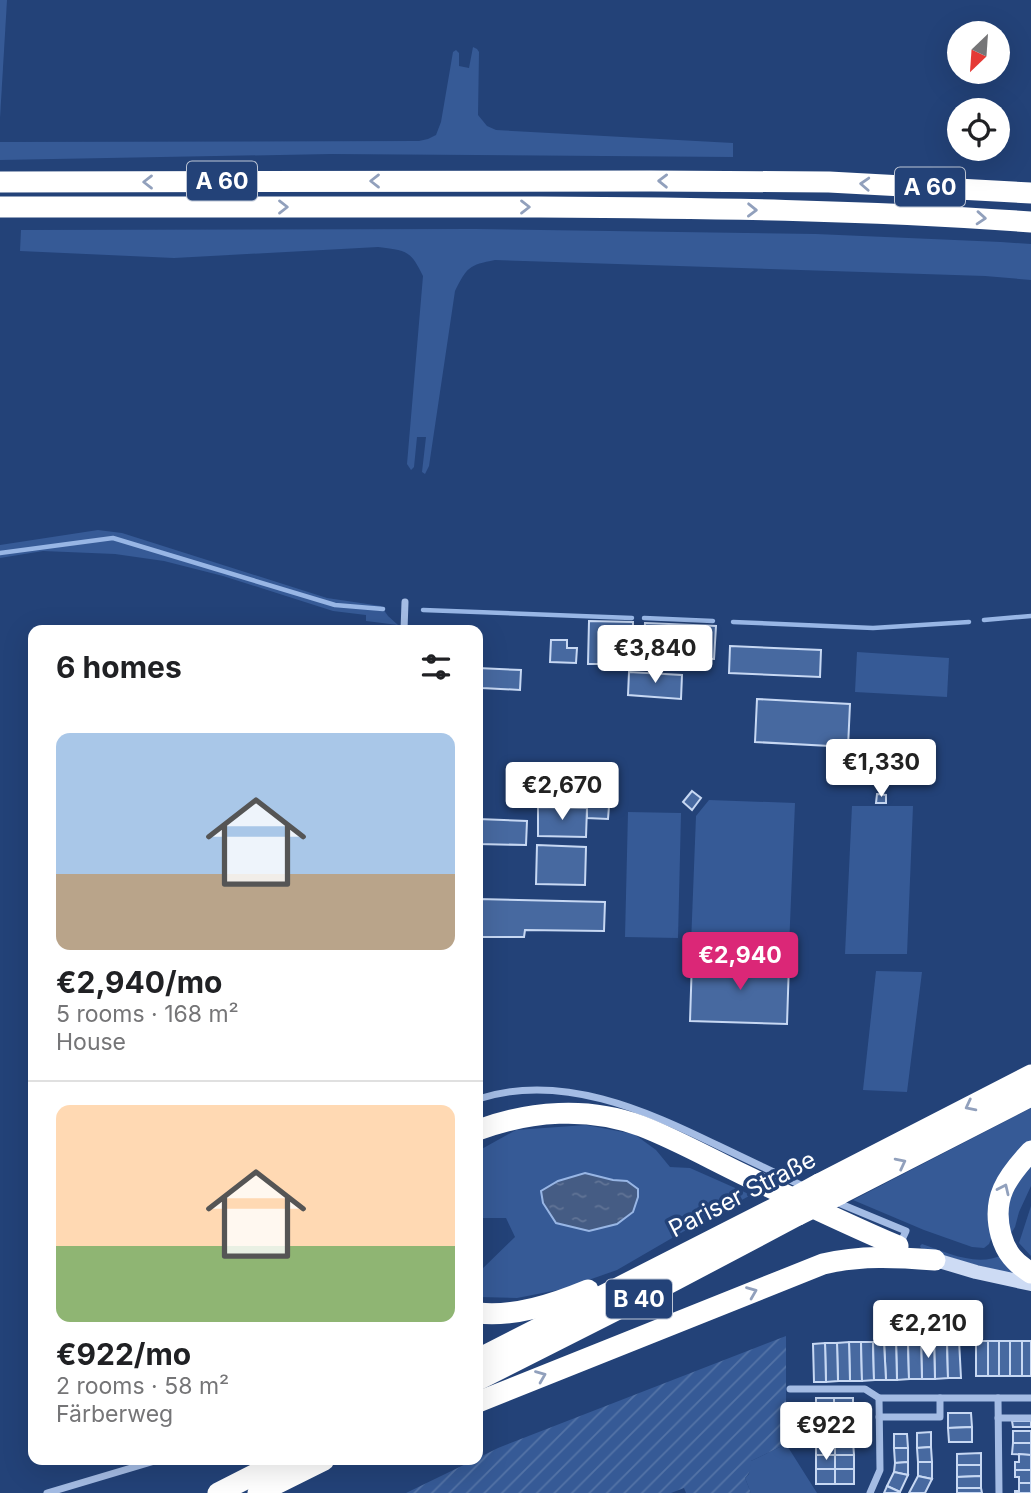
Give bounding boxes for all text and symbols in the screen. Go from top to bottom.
north arrow [947,21,1010,84]
map controls [947,21,1010,161]
button: locate [947,98,1010,161]
road number: A 60 [187,162,257,200]
road number: A 60 [895,168,965,206]
one-way arrow [369,173,380,189]
one-way arrow [657,173,668,189]
one-way arrow [142,174,152,190]
one-way arrow [859,177,870,192]
one-way arrow [278,199,289,215]
one-way arrow [520,199,531,215]
one-way arrow [748,202,758,218]
one-way arrow [976,210,987,225]
pin: €3,840 [598,626,712,685]
text: €3,840 [613,634,697,662]
icon: filters [417,648,455,686]
text: 6 homes [56,649,182,685]
pin: €1,330 [824,740,938,799]
text: €1,330 [842,748,920,776]
pin: €2,670 [505,762,619,822]
text: €2,670 [522,771,602,799]
icon: home [193,779,319,905]
pin: €2,940 [683,932,797,992]
text: €2,940 [698,941,782,969]
text: €2,940/mo [56,964,223,1000]
text: 5 rooms · 168 m² [56,1000,239,1028]
text: House [56,1028,126,1056]
one-way arrow [965,1098,977,1112]
street label: Pariser Straße [664,1145,820,1243]
icon: home [193,1151,319,1277]
one-way arrow [894,1158,906,1171]
one-way arrow [996,1184,1010,1196]
road number: B 40 [606,1280,672,1318]
one-way arrow [746,1286,758,1300]
pin: €2,210 [871,1300,985,1360]
text: €2,210 [889,1309,967,1337]
text: €922/mo [56,1336,191,1372]
one-way arrow [534,1371,546,1385]
text: 2 rooms · 58 m² [56,1372,229,1400]
text: Färberweg [56,1400,173,1428]
pin: €922 [785,1402,867,1462]
text: €922 [796,1411,856,1439]

